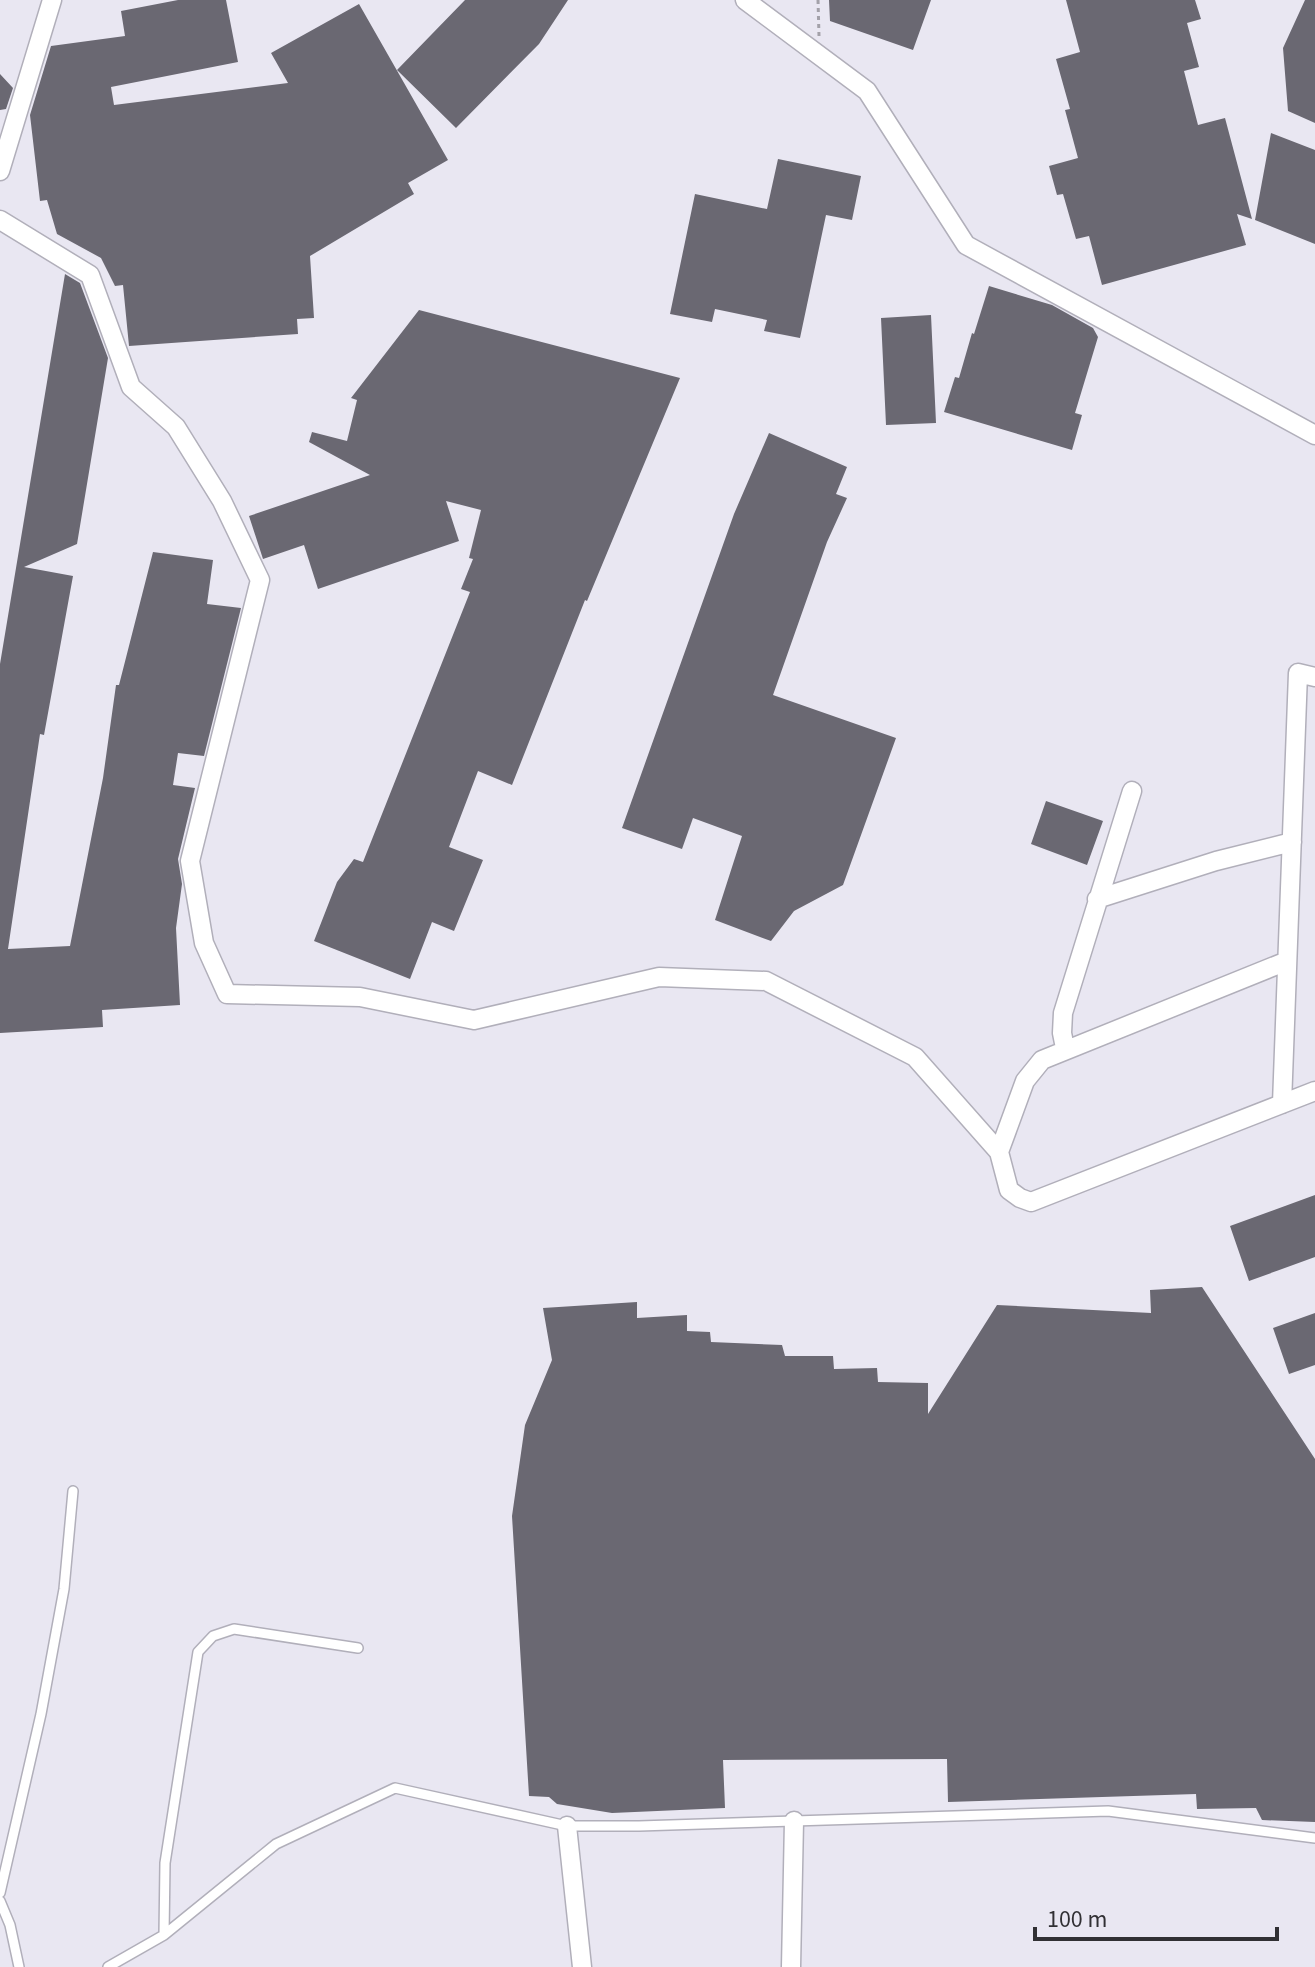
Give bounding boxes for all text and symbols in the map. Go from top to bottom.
scale bar [1035,1891,1277,1941]
text: 100 m [1047,1902,1107,1937]

